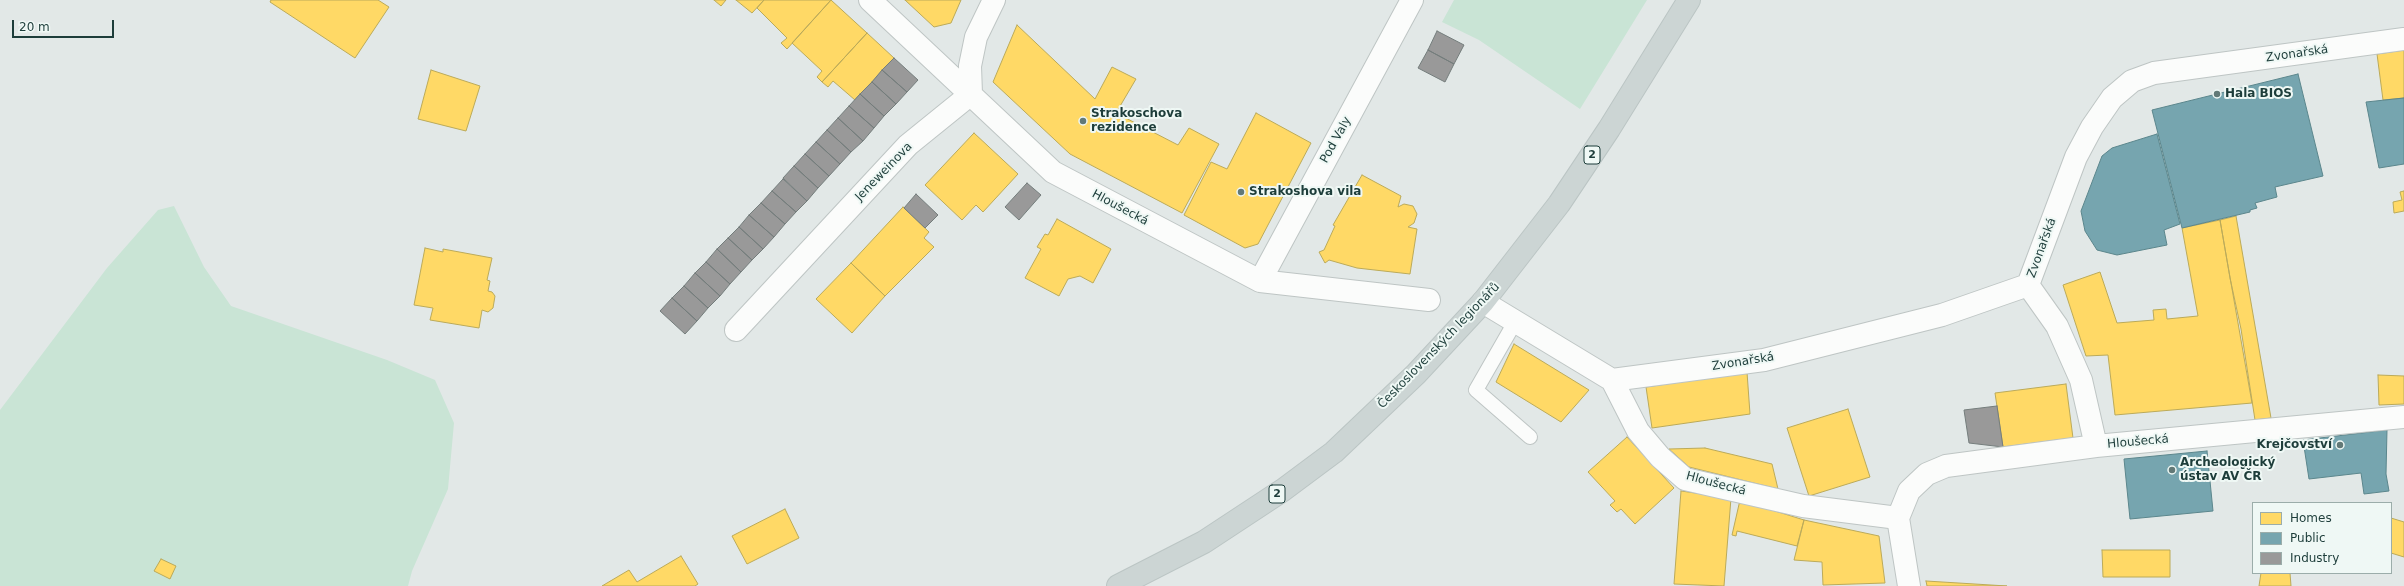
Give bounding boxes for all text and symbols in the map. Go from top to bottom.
scale bar [14,12,116,38]
text: 20 m [19,20,50,34]
street label: Zvonařská [2265,42,2329,66]
place label: Hala BIOS [2225,87,2292,101]
marker: Hala BIOS [2212,89,2222,99]
place label: Strakoschova rezidence [1091,107,1182,135]
street label: Pod Valy [1317,114,1355,166]
marker: Strakoschova rezidence [1078,116,1088,126]
street label: Jeneweinova [852,140,916,204]
road number: 2 [1584,146,1600,164]
place label: Strakoshova vila [1249,185,1361,199]
street label: Hloušecká [1089,187,1151,229]
marker: Strakoshova vila [1236,187,1246,197]
street label: Zvonařská [2024,216,2060,280]
street label: Československých legionářů [1375,280,1503,412]
street label: Zvonařská [1711,350,1775,374]
street label: Hloušecká [2107,432,2169,452]
place label: Krejčovství [2257,438,2332,452]
marker: Krejčovství [2335,440,2345,450]
place label: Archeologický ústav AV ČR [2180,456,2275,484]
marker: Archeologický ústav AV ČR [2167,465,2177,475]
street label: Hloušecká [1684,469,1748,499]
road number: 2 [1269,485,1285,503]
legend [2252,502,2392,574]
text: Homes [2290,511,2332,525]
text: Public [2290,531,2326,545]
text: Industry [2290,551,2339,565]

